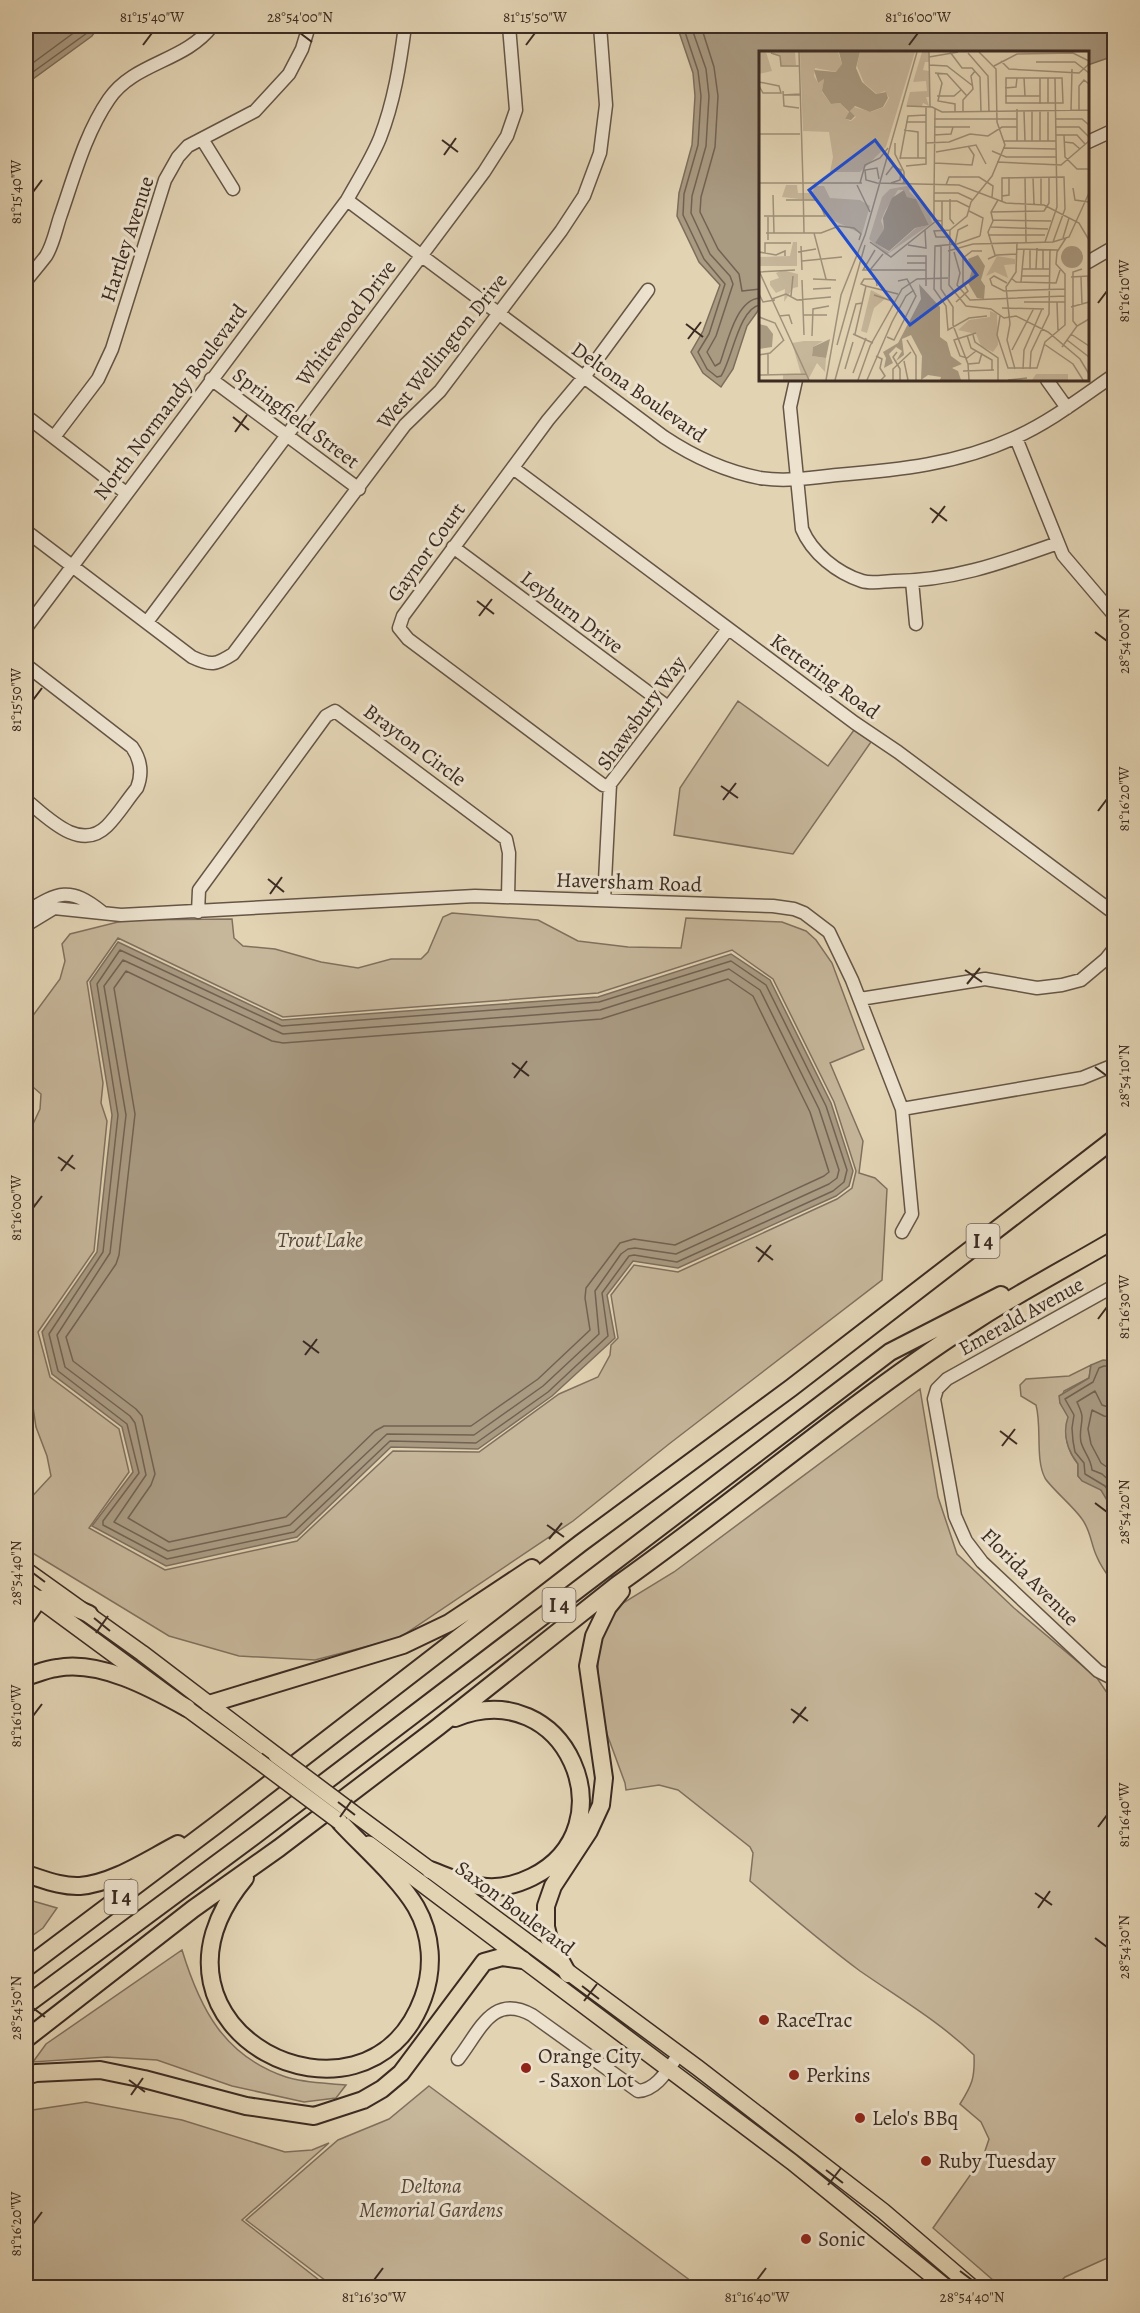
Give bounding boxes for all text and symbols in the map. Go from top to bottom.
text: 81°15'40"W [120,7,184,27]
text: 28°54'00"N [267,7,333,27]
text: 81°15'50"W [503,7,567,27]
text: 81°16'00"W [885,7,951,27]
inset map [759,51,1089,381]
text: 81°15'40"W [6,160,26,224]
street label: Hartley Avenue [93,172,161,306]
street label: Whitewood Drive [289,254,403,392]
text: 81°16'10"W [1114,259,1134,323]
street label: West Wellington Drive [370,267,514,435]
street label: North Normandy Boulevard [87,298,253,506]
street label: Deltona Boulevard [566,335,713,449]
street label: Springfield Street [227,361,365,475]
street label: Gaynor Court [381,497,472,607]
street label: Leyburn Drive [515,564,629,660]
text: 28°54'00"N [1114,608,1134,674]
street label: Kettering Road [765,627,886,726]
street label: Shawsbury Way [590,650,692,776]
text: 81°15'50"W [6,668,26,732]
street label: Brayton Circle [358,697,472,793]
text: 81°16'20"W [1114,766,1134,832]
street label: Haversham Road [556,865,703,899]
text: 28°54'10"N [1114,1044,1134,1108]
text: 81°16'00"W [6,1175,26,1241]
road number: I 4 [966,1224,1000,1258]
water label: Trout Lake [277,1225,363,1255]
street label: Emerald Avenue [953,1270,1089,1362]
text: 81°16'30"W [1114,1275,1134,1339]
text: 28°54'20"N [1114,1479,1134,1545]
street label: Florida Avenue [975,1522,1085,1632]
text: 28°54'40"N [6,1540,26,1605]
road number: I 4 [542,1588,576,1622]
text: 81°16'10"W [6,1684,26,1748]
text: 81°16'40"W [1114,1783,1134,1847]
street label: Saxon Boulevard [450,1854,581,1963]
road number: I 4 [104,1880,138,1914]
text: 28°54'30"N [1114,1915,1134,1979]
text: 28°54'50"N [6,1976,26,2040]
place label: RaceTrac [776,2006,852,2034]
marker: RaceTrac [757,2013,771,2027]
place label: Orange City - Saxon Lot [538,2042,641,2094]
marker: Orange City - Saxon Lot [519,2061,533,2075]
place label: Perkins [806,2061,870,2089]
marker: Perkins [787,2068,801,2082]
place label: Lelo's BBq [872,2104,959,2132]
marker: Lelo's BBq [853,2111,867,2125]
place label: Ruby Tuesday [938,2147,1056,2175]
marker: Ruby Tuesday [919,2154,933,2168]
park label: Deltona Memorial Gardens [359,2172,503,2224]
text: 81°16'20"W [6,2191,26,2257]
place label: Sonic [818,2225,866,2253]
marker: Sonic [799,2232,813,2246]
text: 81°16'30"W [342,2287,406,2307]
text: 81°16'40"W [725,2287,789,2307]
text: 28°54'40"N [940,2287,1005,2307]

